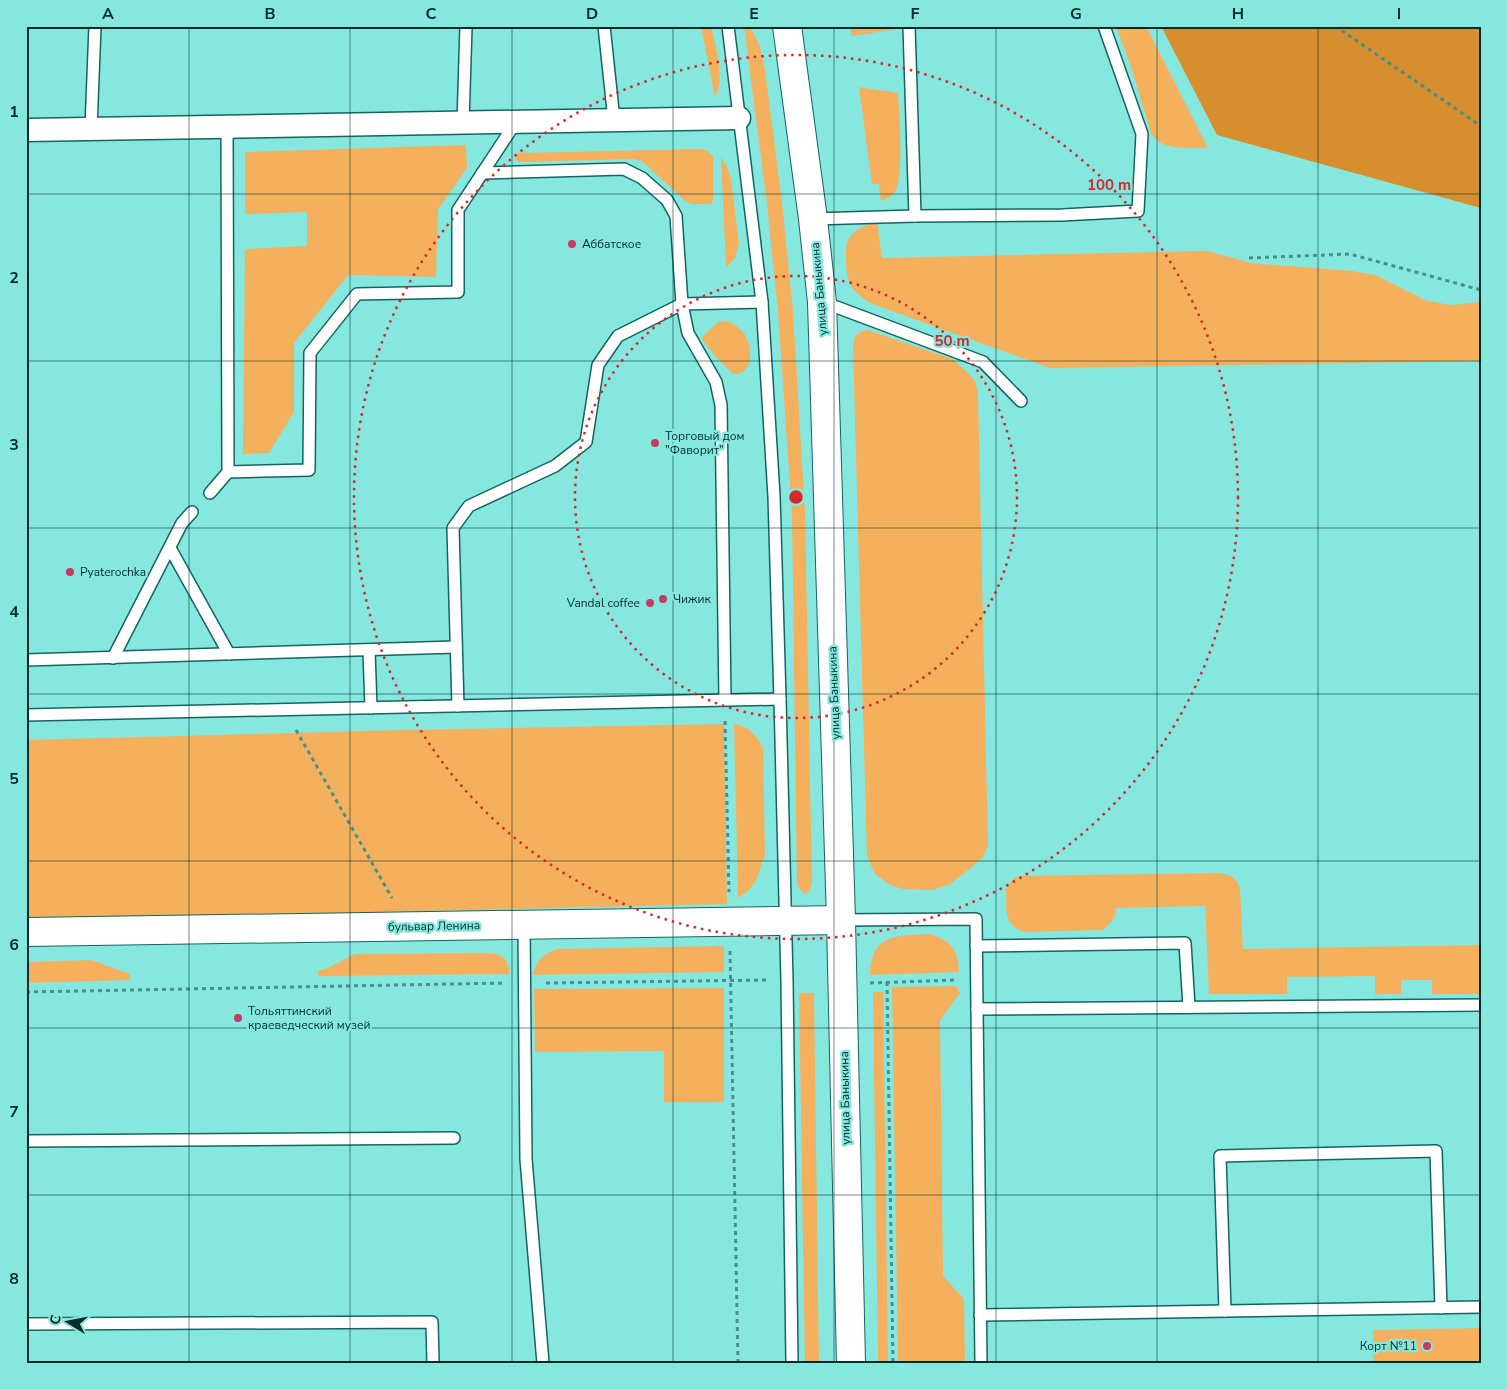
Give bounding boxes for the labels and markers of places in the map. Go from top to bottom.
place label: Аббатское [582,236,641,252]
marker: Аббатское [566,238,578,250]
place label: Торговый дом "Фаворит" [665,428,744,458]
marker: Торговый дом "Фаворит" [649,437,661,449]
centre of rings [787,488,805,506]
place label: Pyaterochka [80,564,146,580]
marker: Pyaterochka [64,566,76,578]
place label: Чижик [673,591,712,607]
marker: Чижик [657,593,669,605]
place label: Vandal coffee [566,595,640,611]
marker: Vandal coffee [644,597,656,609]
place label: Тольяттинский краеведческий музей [248,1003,370,1033]
marker: Тольяттинский краеведческий музей [232,1012,244,1024]
place label: Корт №11 [1360,1338,1417,1354]
marker: Корт №11 [1421,1340,1433,1352]

